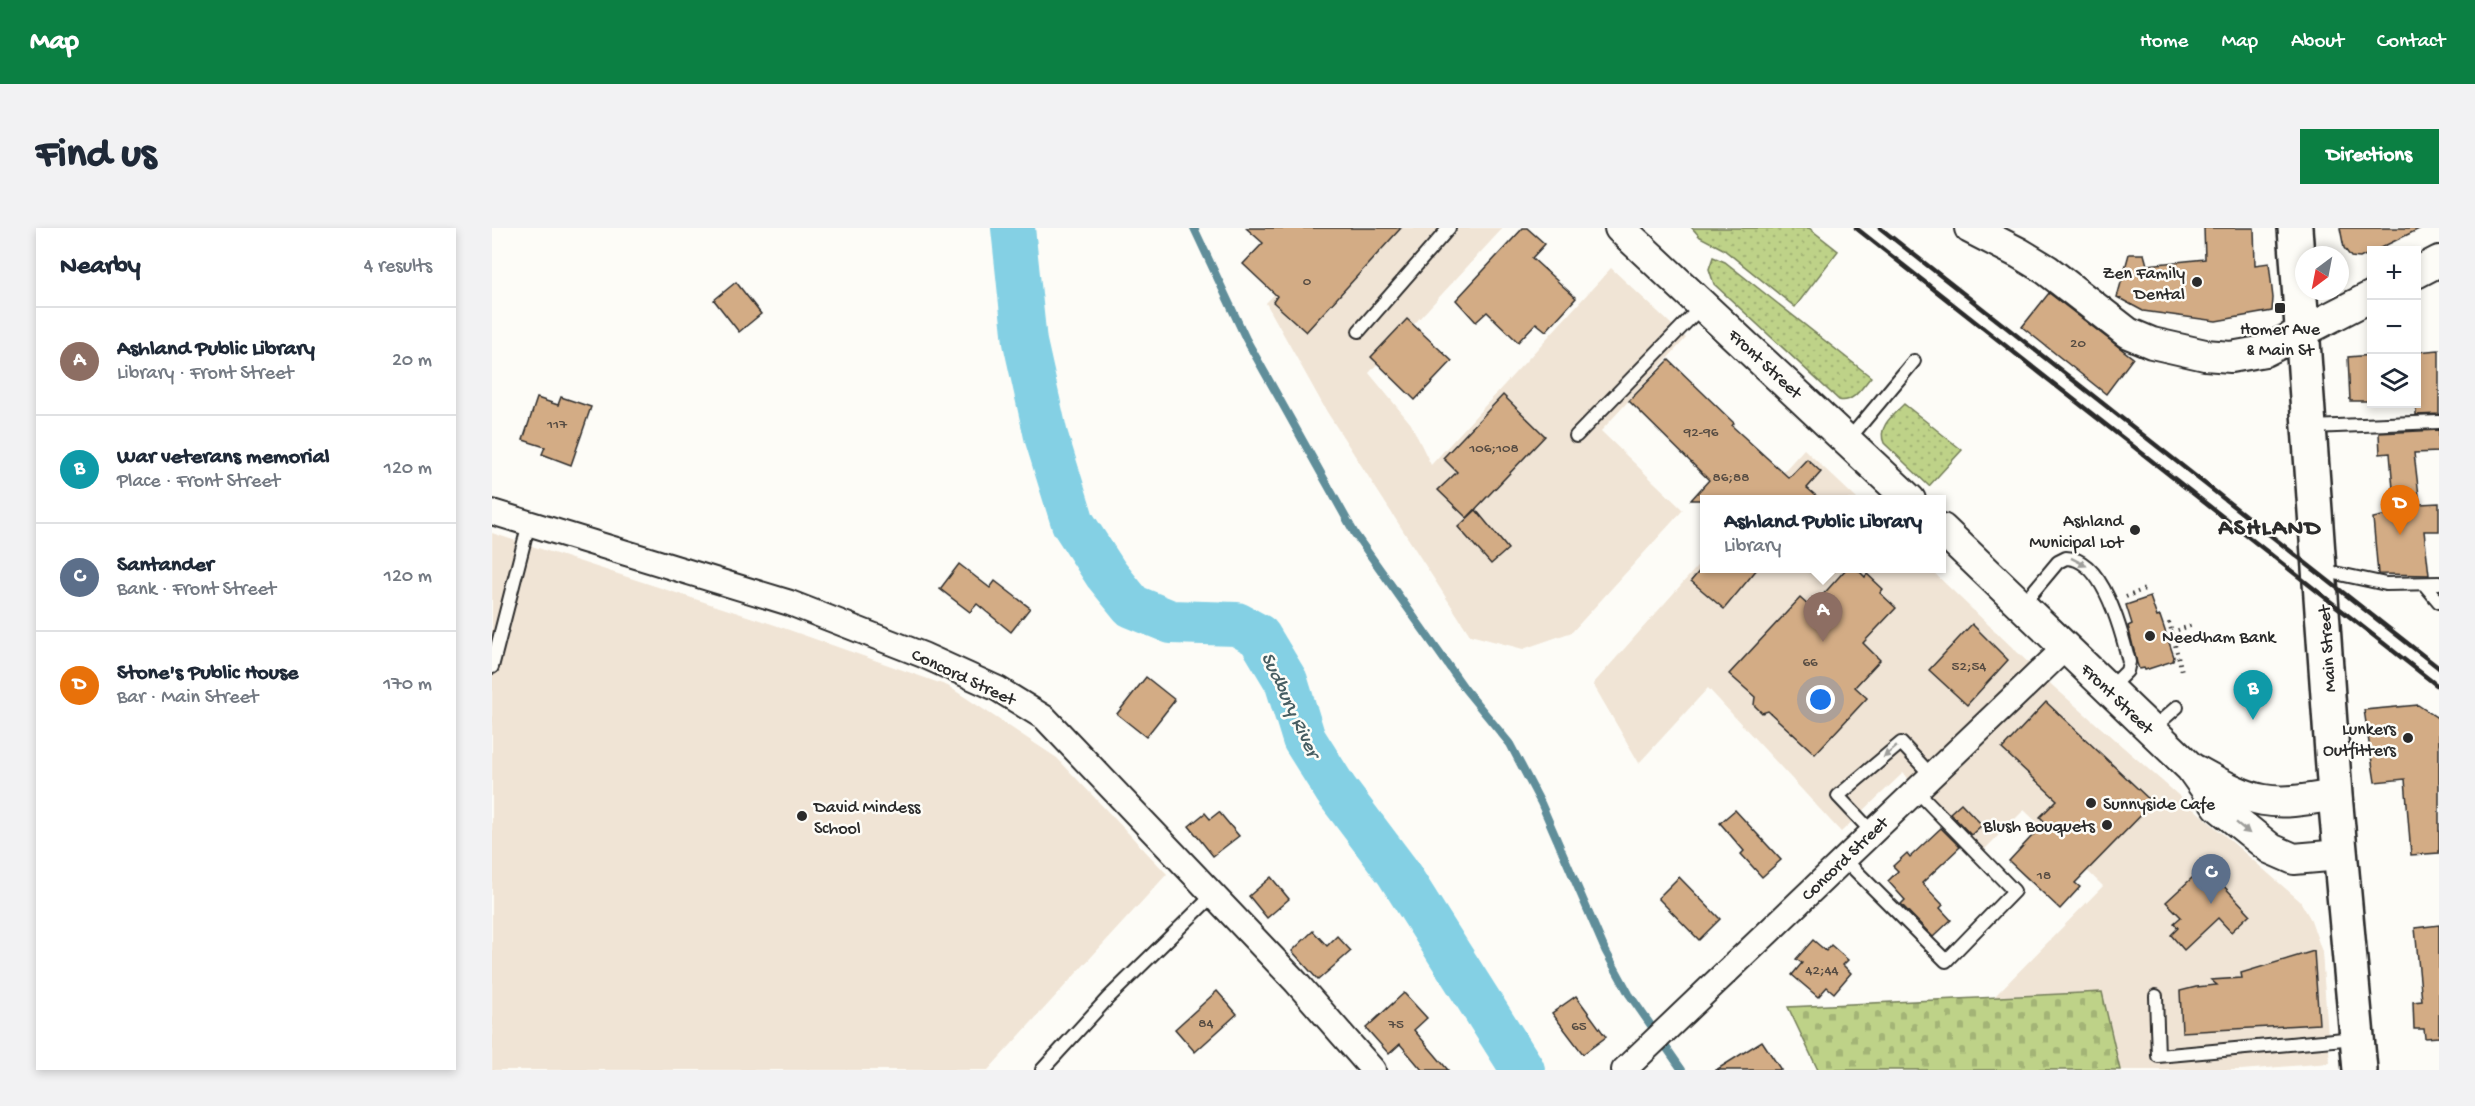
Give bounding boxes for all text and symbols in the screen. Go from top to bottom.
text: Map [30,26,79,59]
text: Home [2140,30,2188,55]
text: Map [2221,30,2258,55]
text: About [2291,30,2344,55]
text: Contact [2377,30,2445,55]
button: Directions [2300,129,2439,184]
text: Find us [36,132,156,181]
north arrow [2295,246,2349,300]
map controls [2367,246,2421,408]
button: + [2367,246,2421,300]
text: Nearby [60,252,141,283]
text: 4 results [364,256,432,279]
place label: Zen Family Dental [2103,264,2185,306]
house number: 0 [1303,273,1312,291]
marker: Zen Family Dental [2190,275,2204,289]
button: − [2367,300,2421,354]
marker: Homer Ave & Main St [2273,301,2287,315]
place label: Homer Ave & Main St [2240,320,2321,362]
street label: Front Street [1722,325,1807,405]
house number: 20 [2070,335,2086,353]
text: Ashland Public Library [117,337,315,363]
text: A [74,350,85,373]
text: 20 m [392,350,432,373]
button: layers [2367,354,2421,408]
text: Library · Front Street [117,363,294,386]
house number: 117 [546,416,568,434]
house number: 92-96 [1683,424,1719,442]
house number: 106;108 [1468,440,1519,458]
text: War veterans memorial [117,445,330,471]
text: B [74,458,85,481]
text: 120 m [384,458,432,481]
house number: 86;88 [1713,469,1749,487]
text: Place · Front Street [117,471,280,494]
pin: D [2380,486,2420,535]
popup [1700,495,1946,573]
text: Ashland Public Library [1724,510,1922,536]
place label: Ashland Municipal Lot [2029,512,2125,554]
district label: ASHLAND [2217,515,2322,544]
marker: Ashland Municipal Lot [2128,523,2142,537]
text: Library [1724,536,1781,559]
text: Santander [117,553,214,579]
one-way arrow [2070,557,2088,567]
text: C [74,566,85,589]
text: 120 m [384,566,432,589]
text: Bank · Front Street [117,579,276,602]
pin: A [1804,592,1842,642]
street label: Main Street [2315,603,2342,693]
place label: Needham Bank [2162,628,2277,649]
marker: Needham Bank [2143,629,2157,643]
street label: Concord Street [908,645,1020,712]
water label: Sudbury River [1255,649,1325,765]
house number: 66 [1802,654,1818,672]
house number: 52;54 [1952,658,1986,676]
street label: Front Street [2075,659,2158,741]
text: Stone's Public House [117,661,298,687]
pin: B [2234,670,2272,720]
text: D [73,674,86,697]
text: 170 m [383,674,432,697]
your location [1806,685,1835,714]
text: Bar · Main Street [117,687,258,710]
place label: Lunkers Outfitters [2323,720,2397,762]
marker: Lunkers Outfitters [2401,731,2415,745]
one-way arrow [1882,746,1898,759]
place label: Sunnyside Cafe [2103,795,2216,816]
marker: Sunnyside Cafe [2084,796,2098,810]
place label: David Mindess School [813,798,922,840]
marker: David Mindess School [795,809,809,823]
street label: Concord Street [1798,812,1895,906]
place label: Blush Bouquets [1982,817,2096,838]
marker: Blush Bouquets [2100,818,2114,832]
one-way arrow [2235,821,2251,834]
pin: C [2192,854,2230,904]
house number: 18 [2036,867,2051,885]
house number: 42;44 [1805,962,1839,980]
house number: 84 [1198,1015,1214,1033]
house number: 75 [1387,1016,1404,1034]
house number: 65 [1571,1018,1587,1036]

